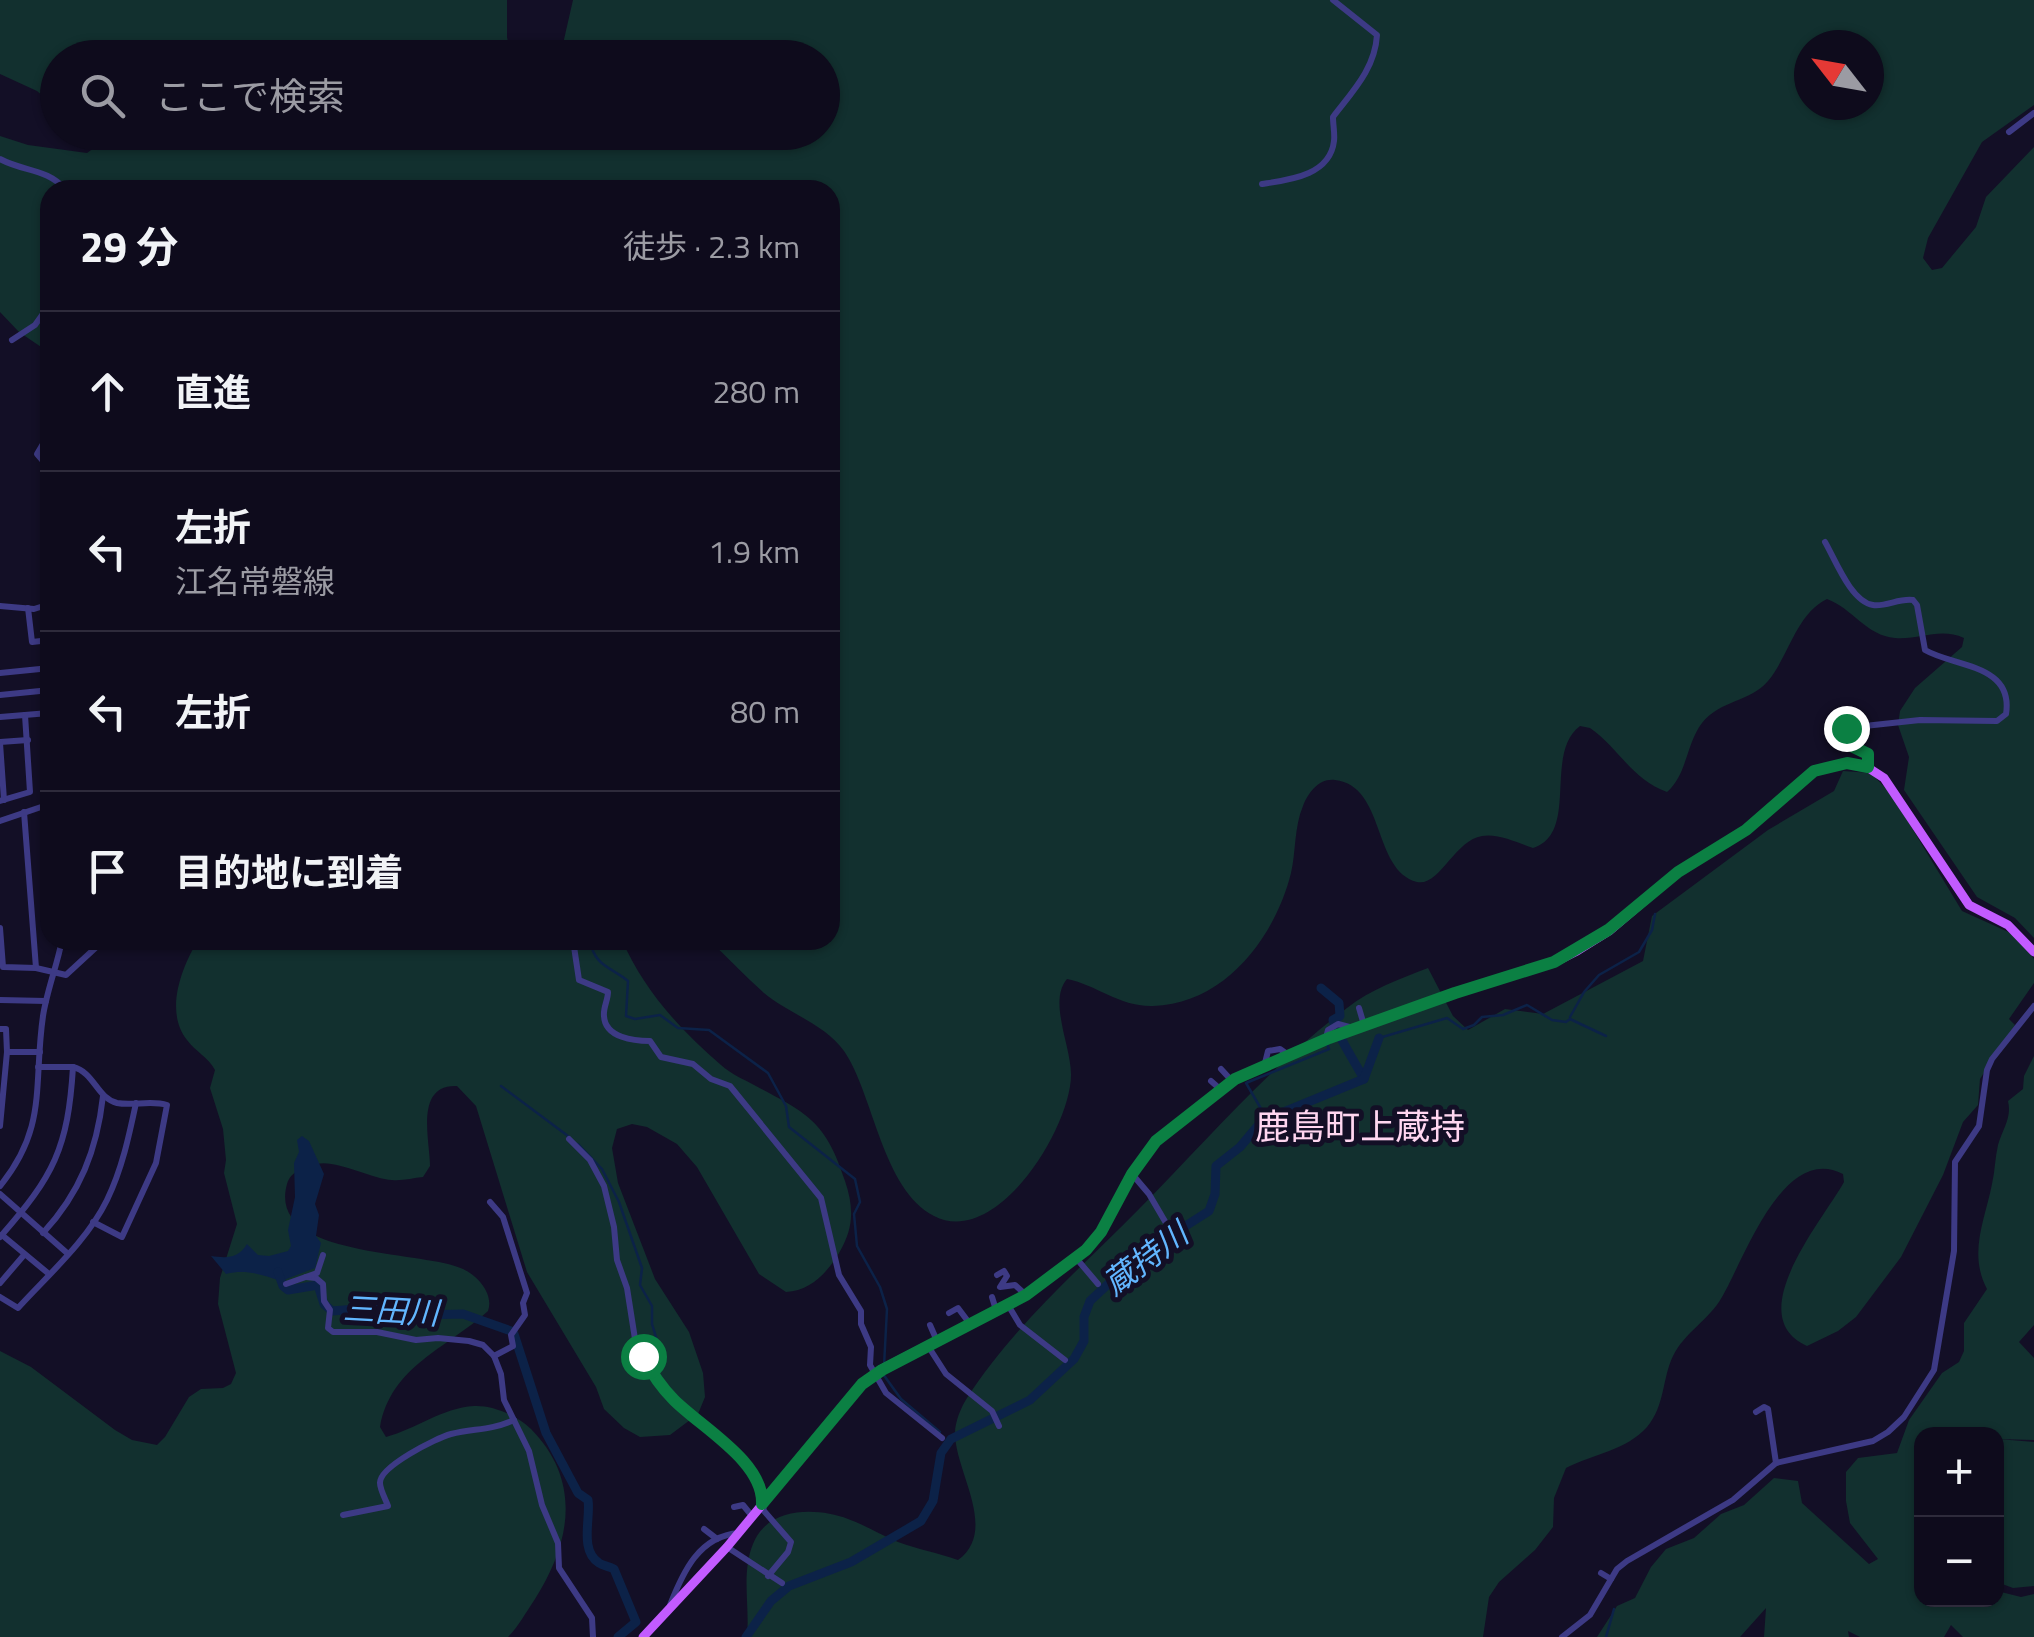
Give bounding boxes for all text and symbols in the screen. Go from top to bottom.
north arrow [1794,30,1884,120]
search box [40,40,840,150]
text: ここで検索 [155,67,345,125]
icon: search [75,68,130,123]
text: 29 分 [80,214,178,278]
text: 徒歩 · 2.3 km [623,222,800,270]
text: 直進 [175,363,251,421]
icon: ahead [80,364,135,419]
text: 280 m [712,367,800,415]
text: 左折 [175,498,251,556]
icon: left [80,524,135,579]
text: 1.9 km [708,527,800,575]
text: 江名常磐線 [175,557,335,605]
text: 左折 [175,683,251,741]
icon: left [80,684,135,739]
text: 80 m [730,687,800,735]
route end [1824,706,1870,752]
text: 目的地に到着 [175,843,403,901]
icon: arrive [80,844,135,899]
district label: 鹿島町上蔵持 [1255,1099,1465,1153]
water label: 蔵持川 [1092,1208,1200,1306]
water label: 三田川 [342,1284,443,1337]
route start [621,1334,667,1380]
map controls [1914,1427,2004,1607]
button: + [1914,1427,2004,1517]
button: − [1914,1517,2004,1607]

